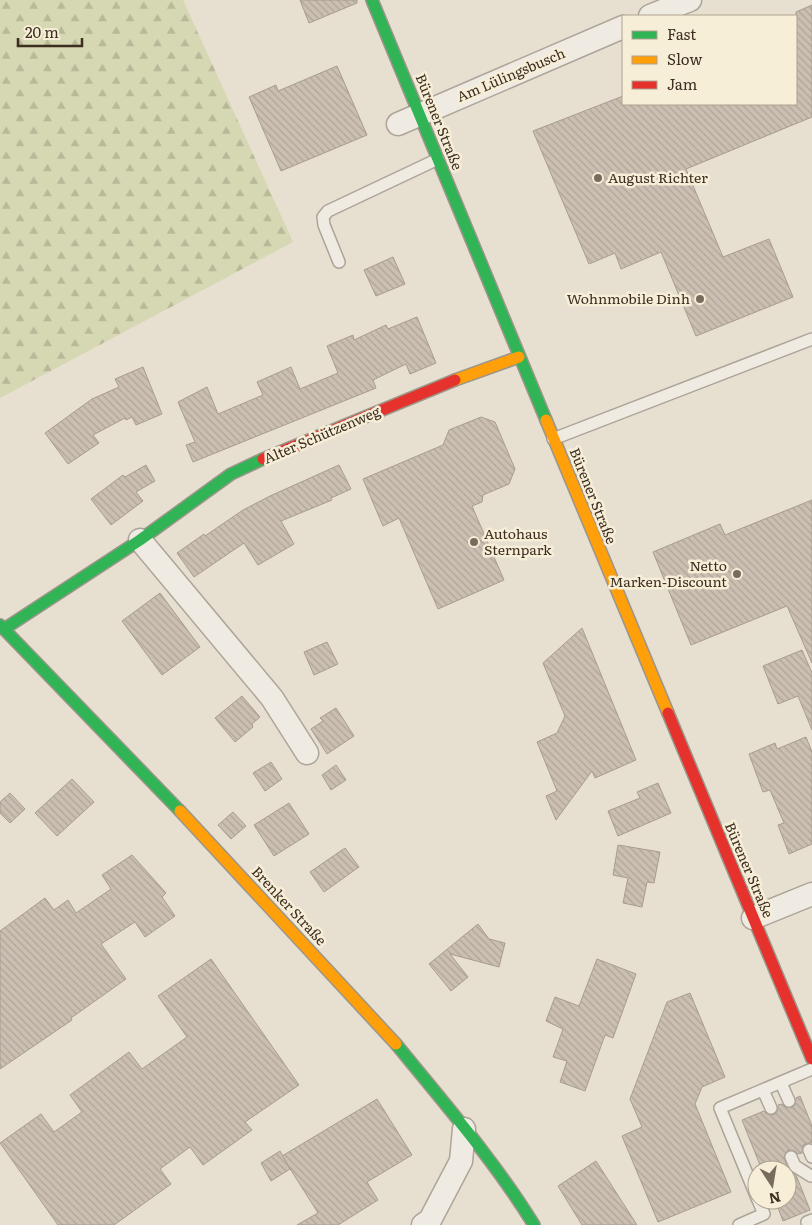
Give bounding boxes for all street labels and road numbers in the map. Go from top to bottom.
street label: Am Lülingsbusch [453,42,568,106]
street label: Bürener Straße [412,71,468,173]
street label: Alter Schützenweg [260,400,383,468]
street label: Bürener Straße [566,445,622,547]
street label: Bürener Straße [721,819,779,920]
street label: Brenker Straße [248,861,332,949]

